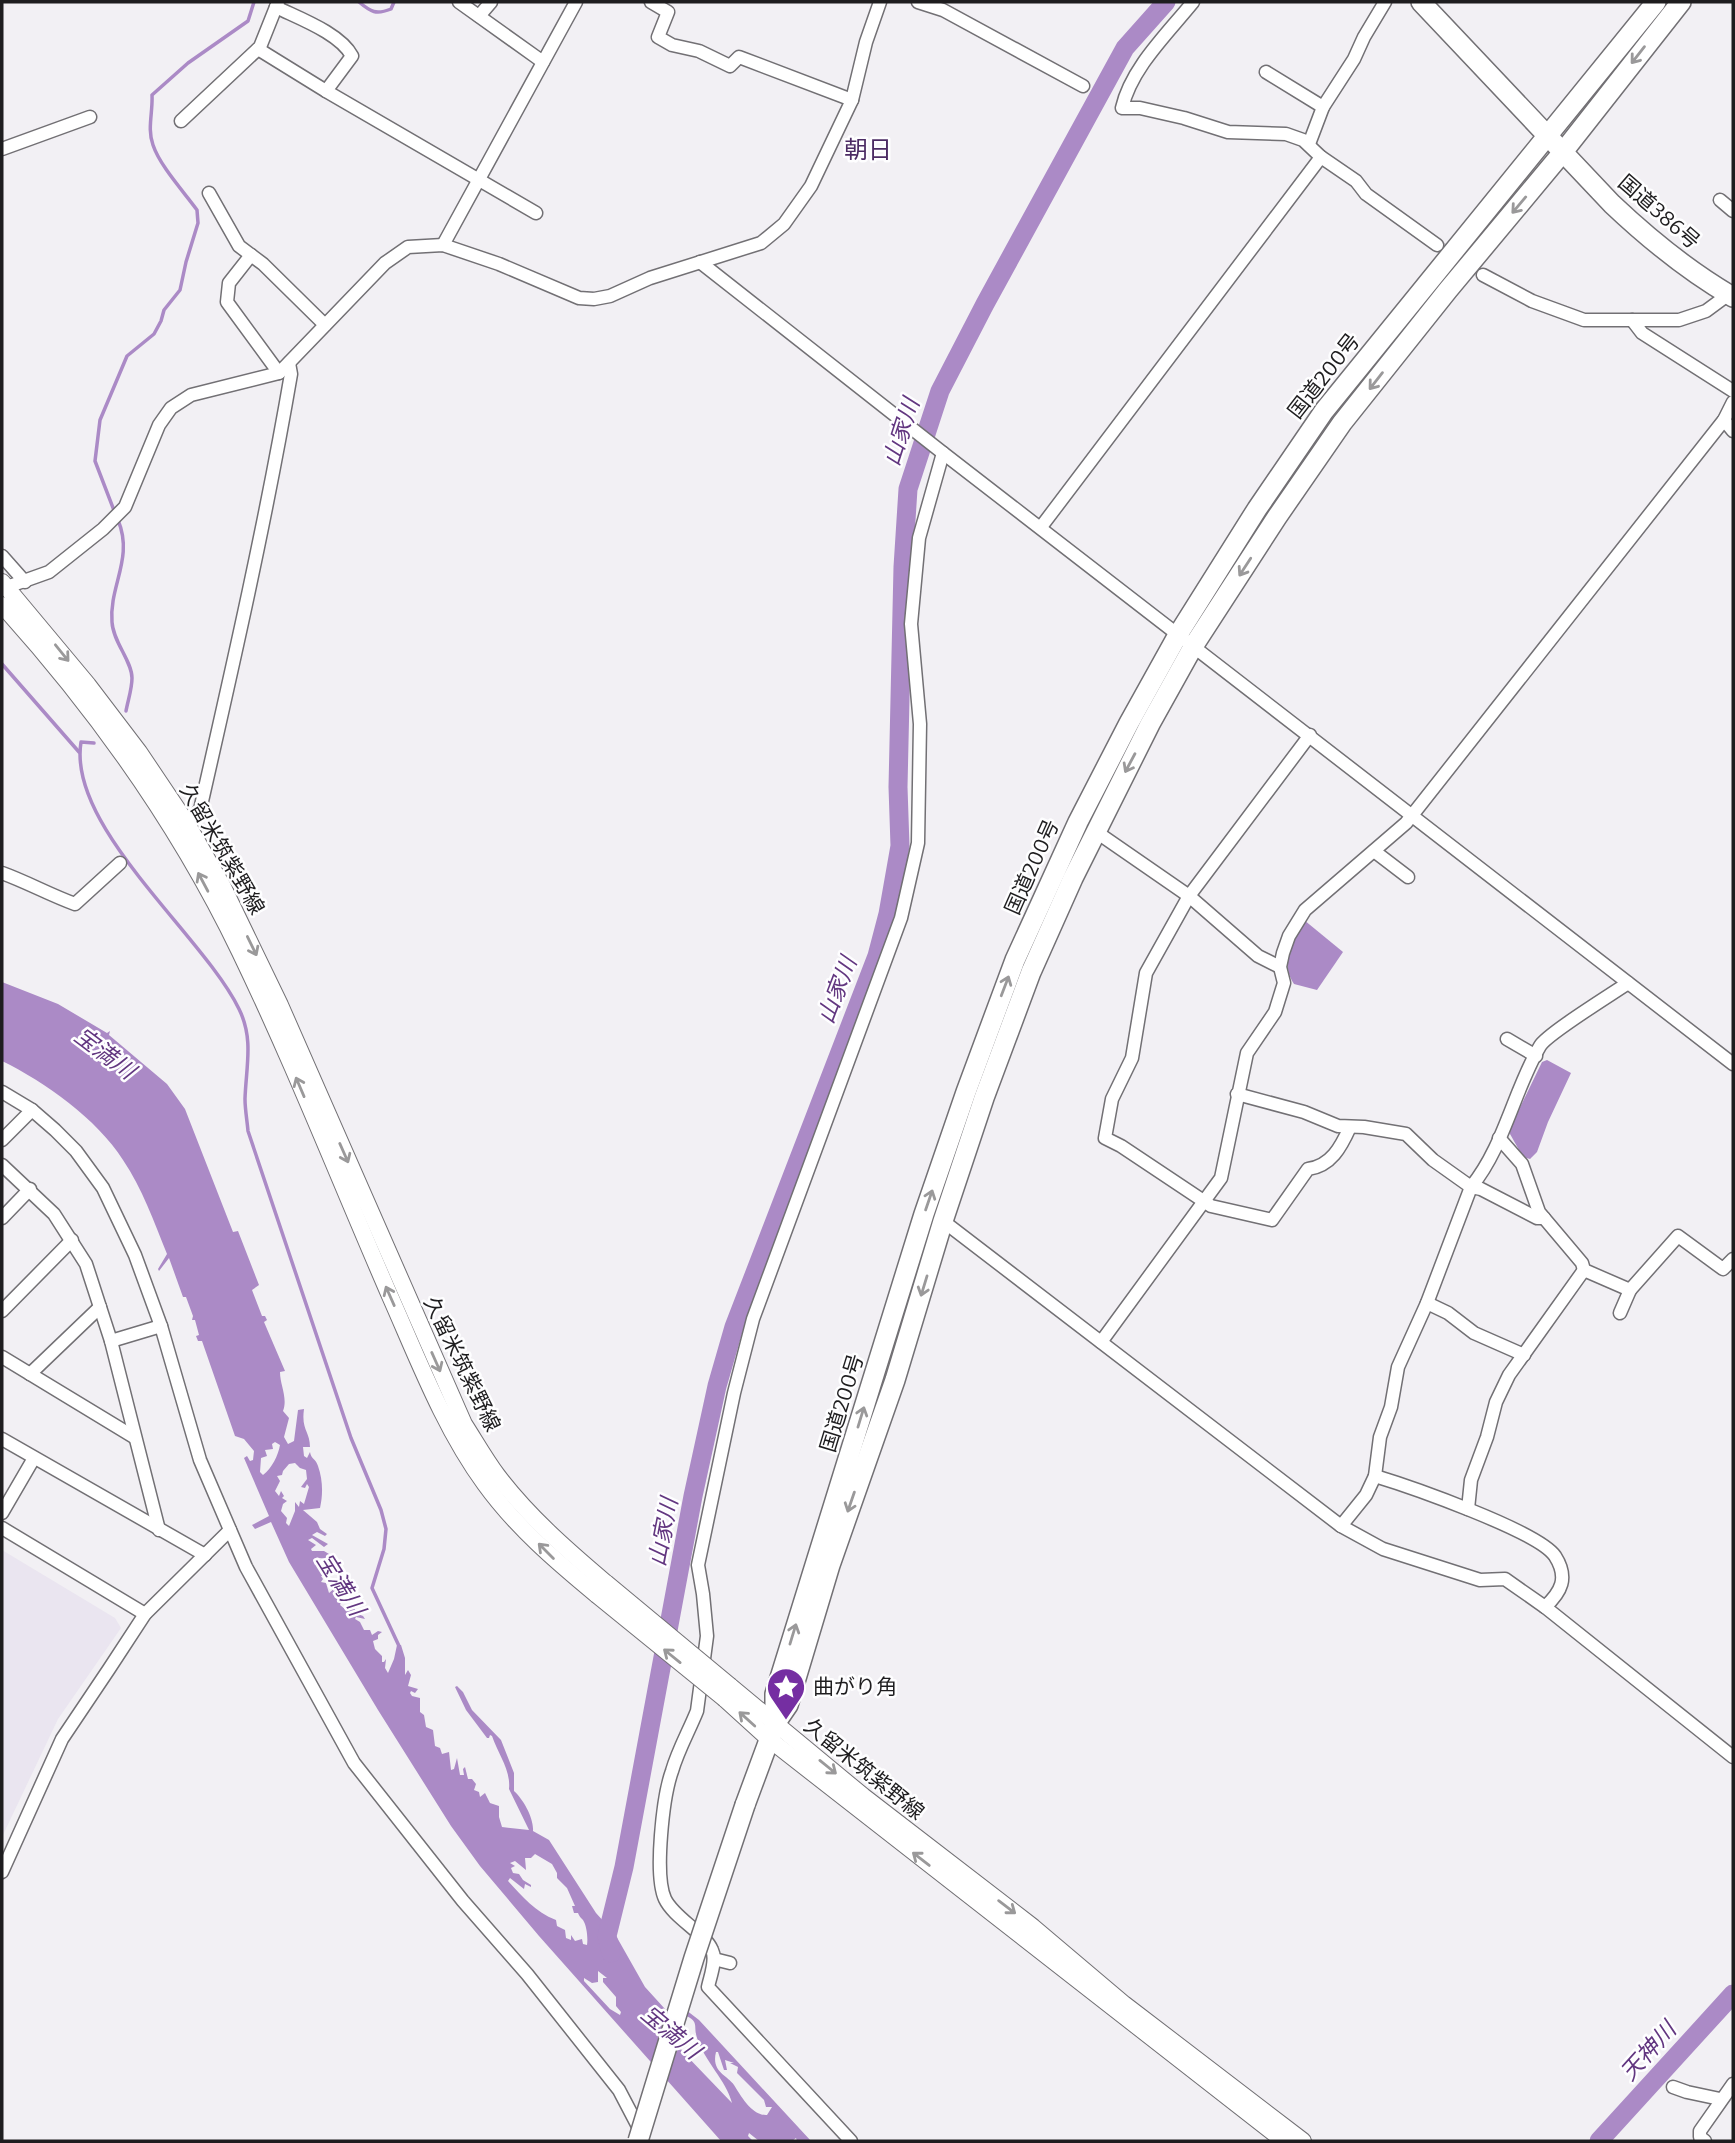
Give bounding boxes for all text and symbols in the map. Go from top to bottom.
one-way arrow [1631,46,1646,64]
district label: 朝日 [844,136,892,164]
street label: 国道386号 [1613,169,1705,255]
one-way arrow [1512,195,1527,213]
street label: 国道200号 [1283,328,1365,424]
one-way arrow [1368,371,1383,390]
water label: 山家川 [877,392,926,469]
one-way arrow [1238,557,1252,576]
one-way arrow [54,643,69,661]
one-way arrow [1123,752,1136,773]
street label: 久留米筑紫野線 [174,779,270,919]
street label: 国道200号 [1000,815,1064,919]
one-way arrow [196,872,210,892]
one-way arrow [246,934,259,956]
water label: 山家川 [812,950,864,1027]
one-way arrow [1000,975,1013,997]
water label: 宝満川 [69,1021,143,1087]
one-way arrow [293,1077,306,1099]
one-way arrow [338,1142,351,1164]
one-way arrow [924,1190,936,1212]
one-way arrow [916,1275,929,1297]
one-way arrow [383,1286,396,1307]
street label: 久留米筑紫野線 [418,1292,506,1436]
one-way arrow [430,1350,443,1372]
street label: 国道200号 [815,1351,869,1455]
one-way arrow [856,1407,869,1429]
one-way arrow [844,1490,856,1512]
water label: 山家川 [643,1493,684,1569]
one-way arrow [537,1542,554,1559]
water label: 宝満川 [311,1547,373,1623]
one-way arrow [788,1624,801,1646]
one-way arrow [663,1648,681,1663]
place icon: 曲がり角 [765,1666,807,1721]
place label: 曲がり角 [813,1674,897,1700]
one-way arrow [738,1711,756,1727]
street label: 久留米筑紫野線 [799,1713,929,1825]
one-way arrow [818,1760,836,1775]
one-way arrow [912,1851,930,1866]
one-way arrow [997,1900,1016,1915]
water label: 宝満川 [636,1999,709,2067]
water label: 天神川 [1615,2014,1683,2086]

